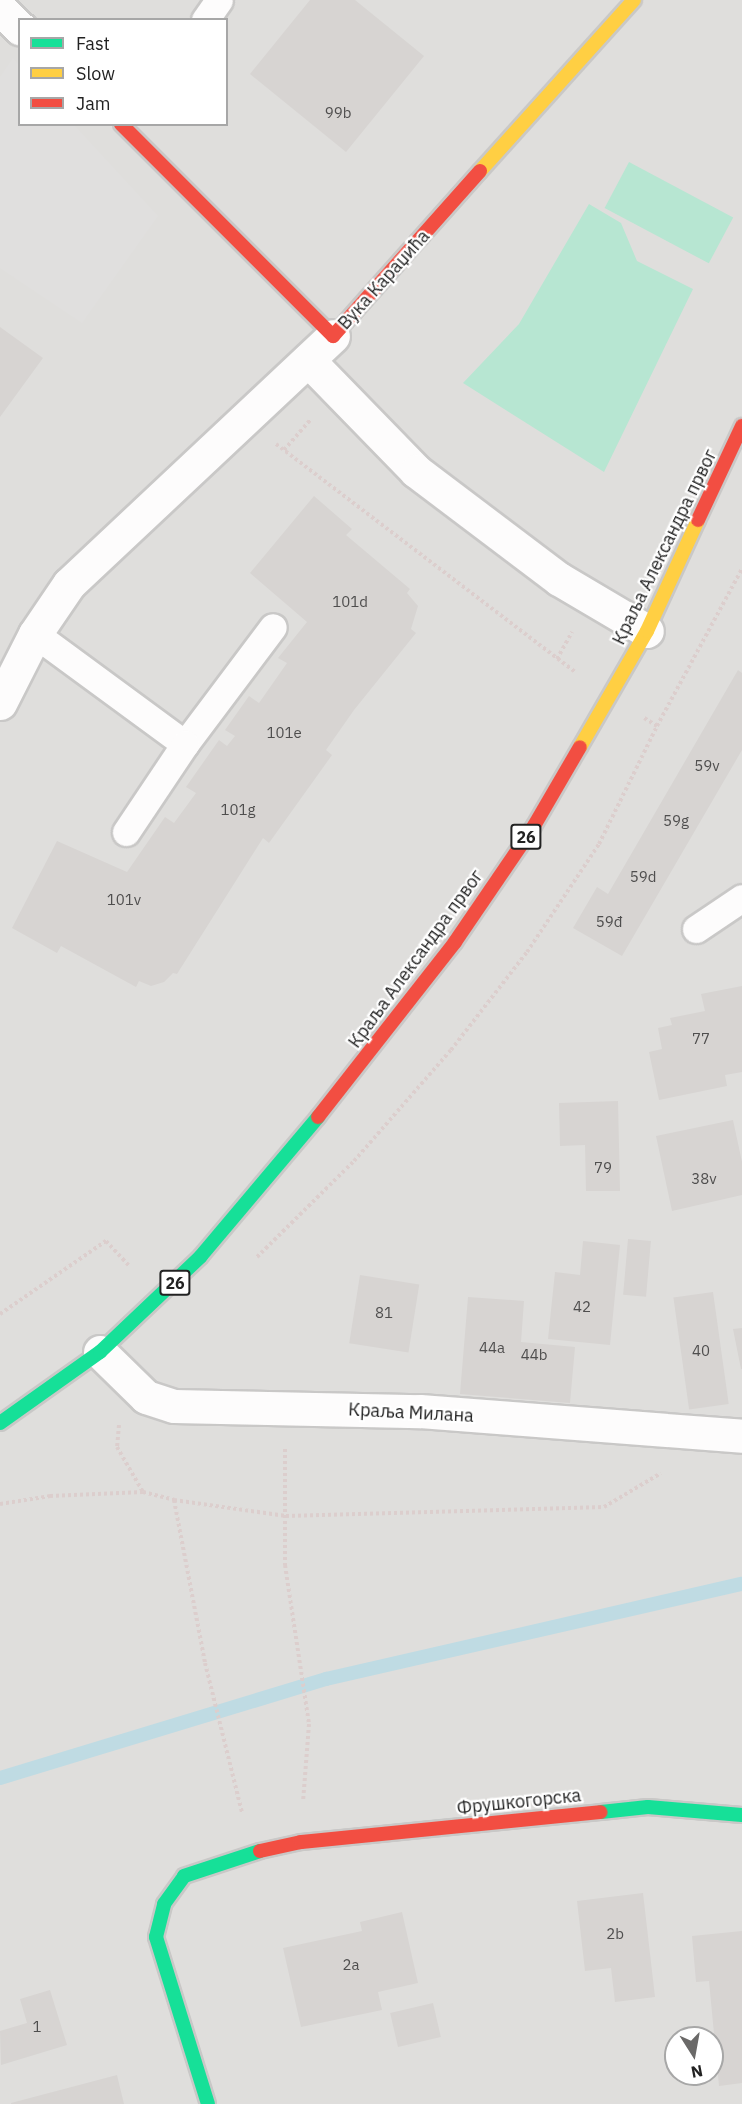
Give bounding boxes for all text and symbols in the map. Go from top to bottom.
legend [18,18,228,126]
text: Fast [76,32,110,55]
text: Slow [76,62,115,85]
text: Jam [76,92,111,115]
house number: 99b [325,104,351,122]
street label: Вука Караџића [334,226,434,334]
street label: Краља Александра првог [608,446,722,648]
house number: 101d [332,593,368,611]
house number: 101e [266,724,302,742]
house number: 59v [694,757,720,775]
house number: 101g [221,801,255,819]
house number: 59g [663,812,689,830]
road number: 26 [510,824,542,850]
street label: Краља Александра првог [344,866,488,1052]
house number: 59d [630,868,656,886]
house number: 101v [107,891,141,909]
house number: 59đ [596,913,622,931]
house number: 77 [692,1030,710,1048]
house number: 79 [594,1159,612,1177]
house number: 38v [691,1170,717,1188]
road number: 26 [158,1270,192,1296]
house number: 42 [573,1298,591,1316]
house number: 81 [375,1304,393,1322]
house number: 44a [479,1339,505,1357]
house number: 40 [692,1342,710,1360]
house number: 44b [521,1346,547,1364]
street label: Краља Милана [348,1399,474,1427]
street label: Фрушкогорска [456,1785,582,1819]
house number: 2b [606,1925,624,1943]
house number: 2a [342,1956,360,1974]
house number: 1 [33,2018,41,2036]
north arrow [664,2026,724,2086]
text: N [689,2061,705,2083]

